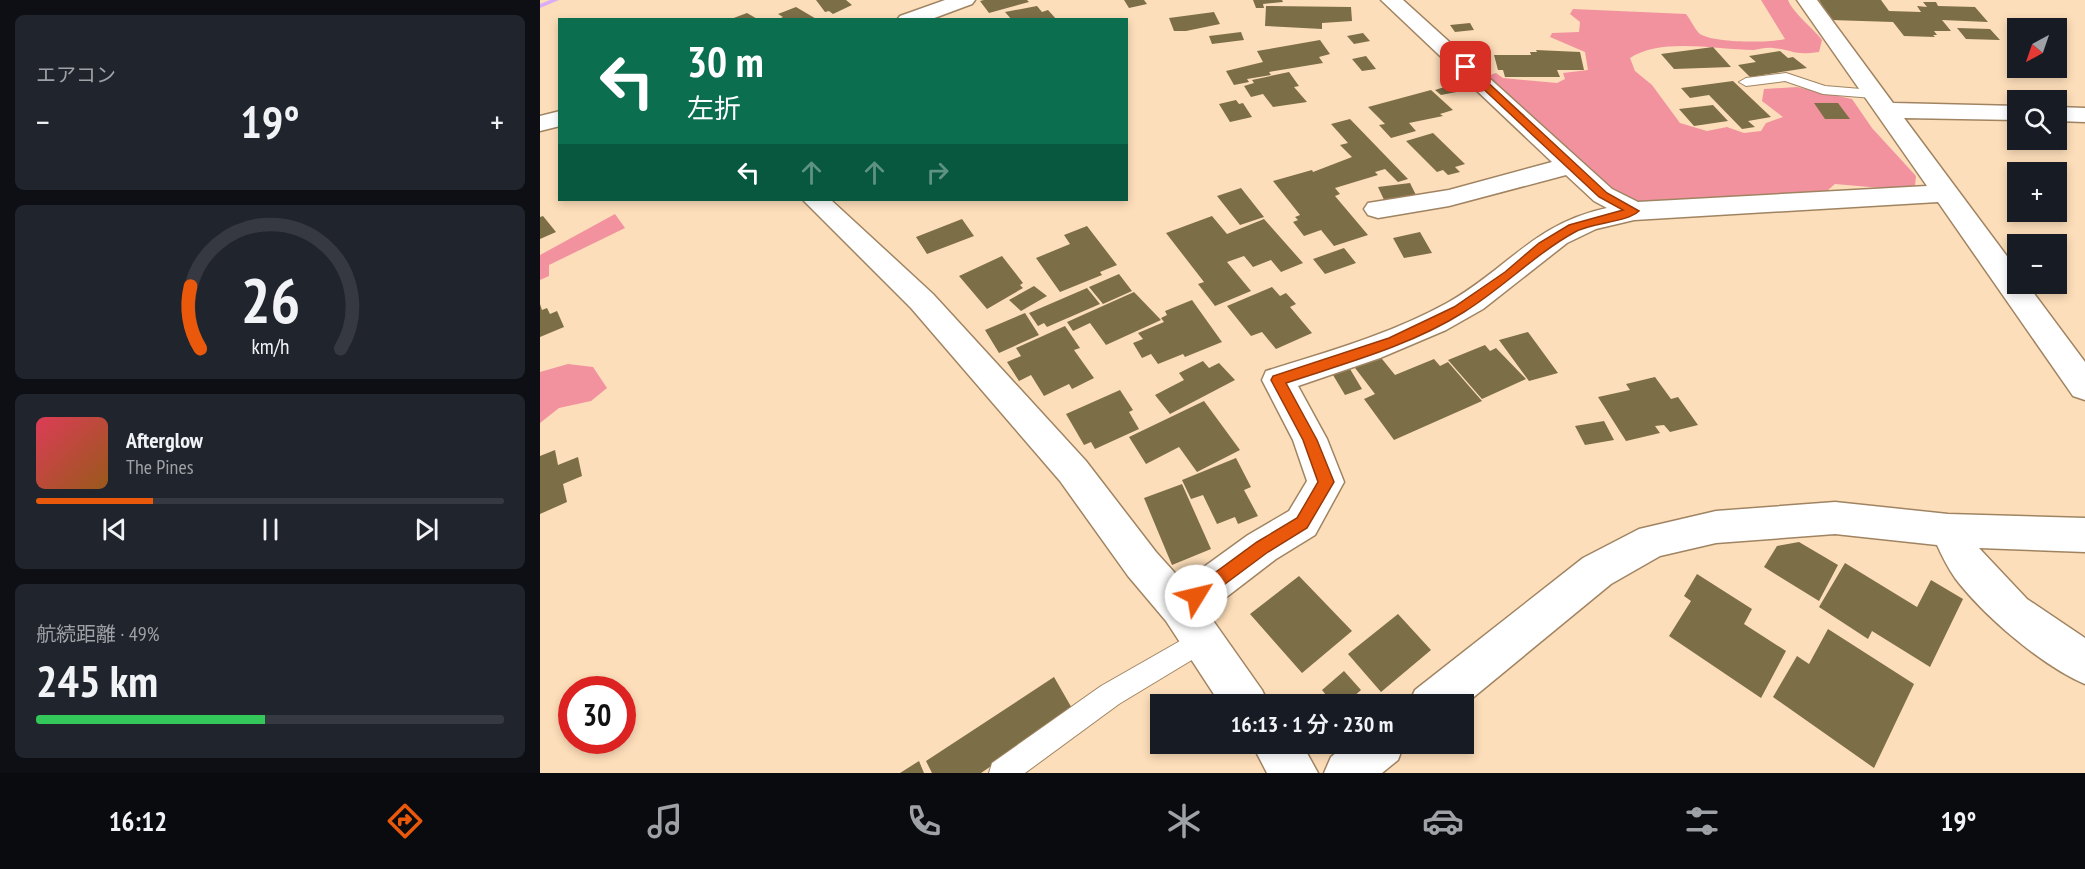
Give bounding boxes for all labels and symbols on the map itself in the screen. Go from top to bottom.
north arrow [2007,18,2067,78]
pin [1440,41,1491,92]
position arrow [1164,564,1228,628]
speed limit sign: 30 [558,676,636,754]

